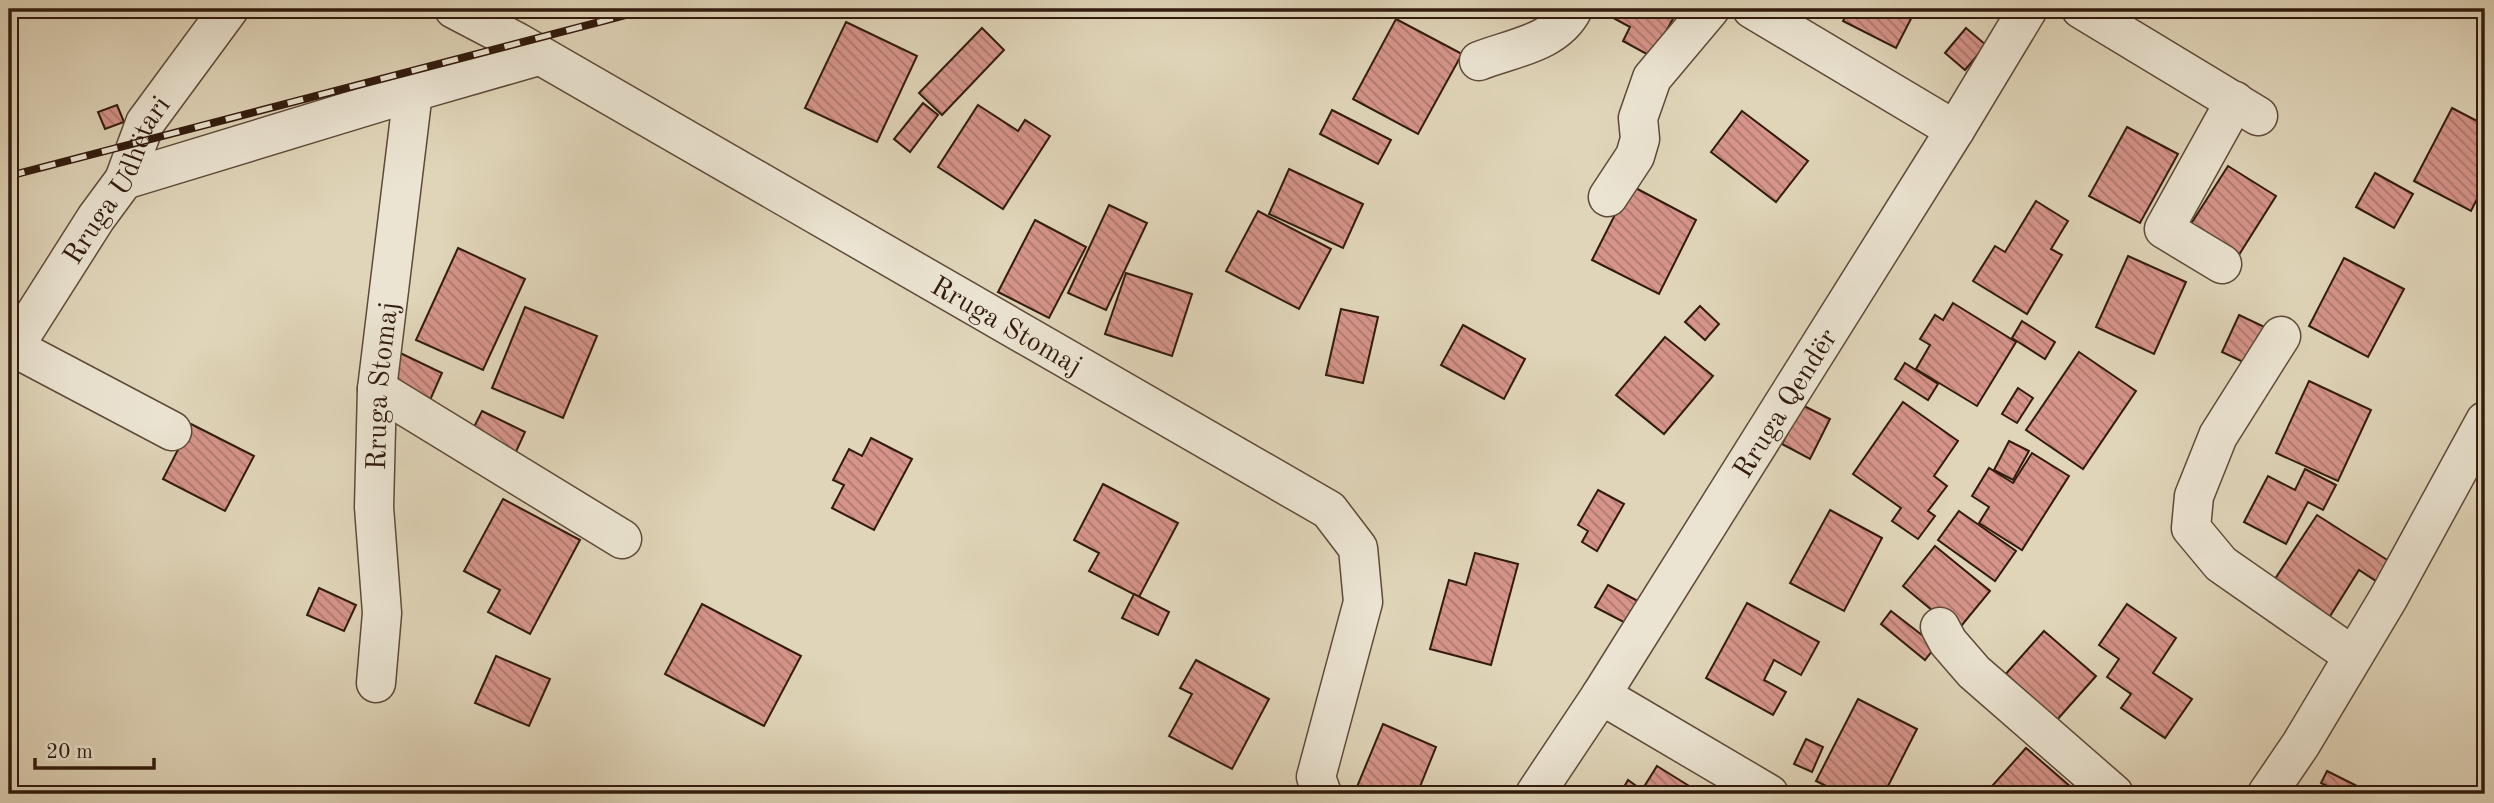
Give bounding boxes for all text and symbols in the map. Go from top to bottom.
street label: Rruga Udhëtari [59,92,177,270]
street label: Rruga Stomaj [925,273,1086,382]
street label: Rruga Stomaj [364,300,404,471]
street label: Rruga Qendër [1730,325,1844,484]
scale bar [35,726,154,770]
text: 20 m [46,742,93,763]

